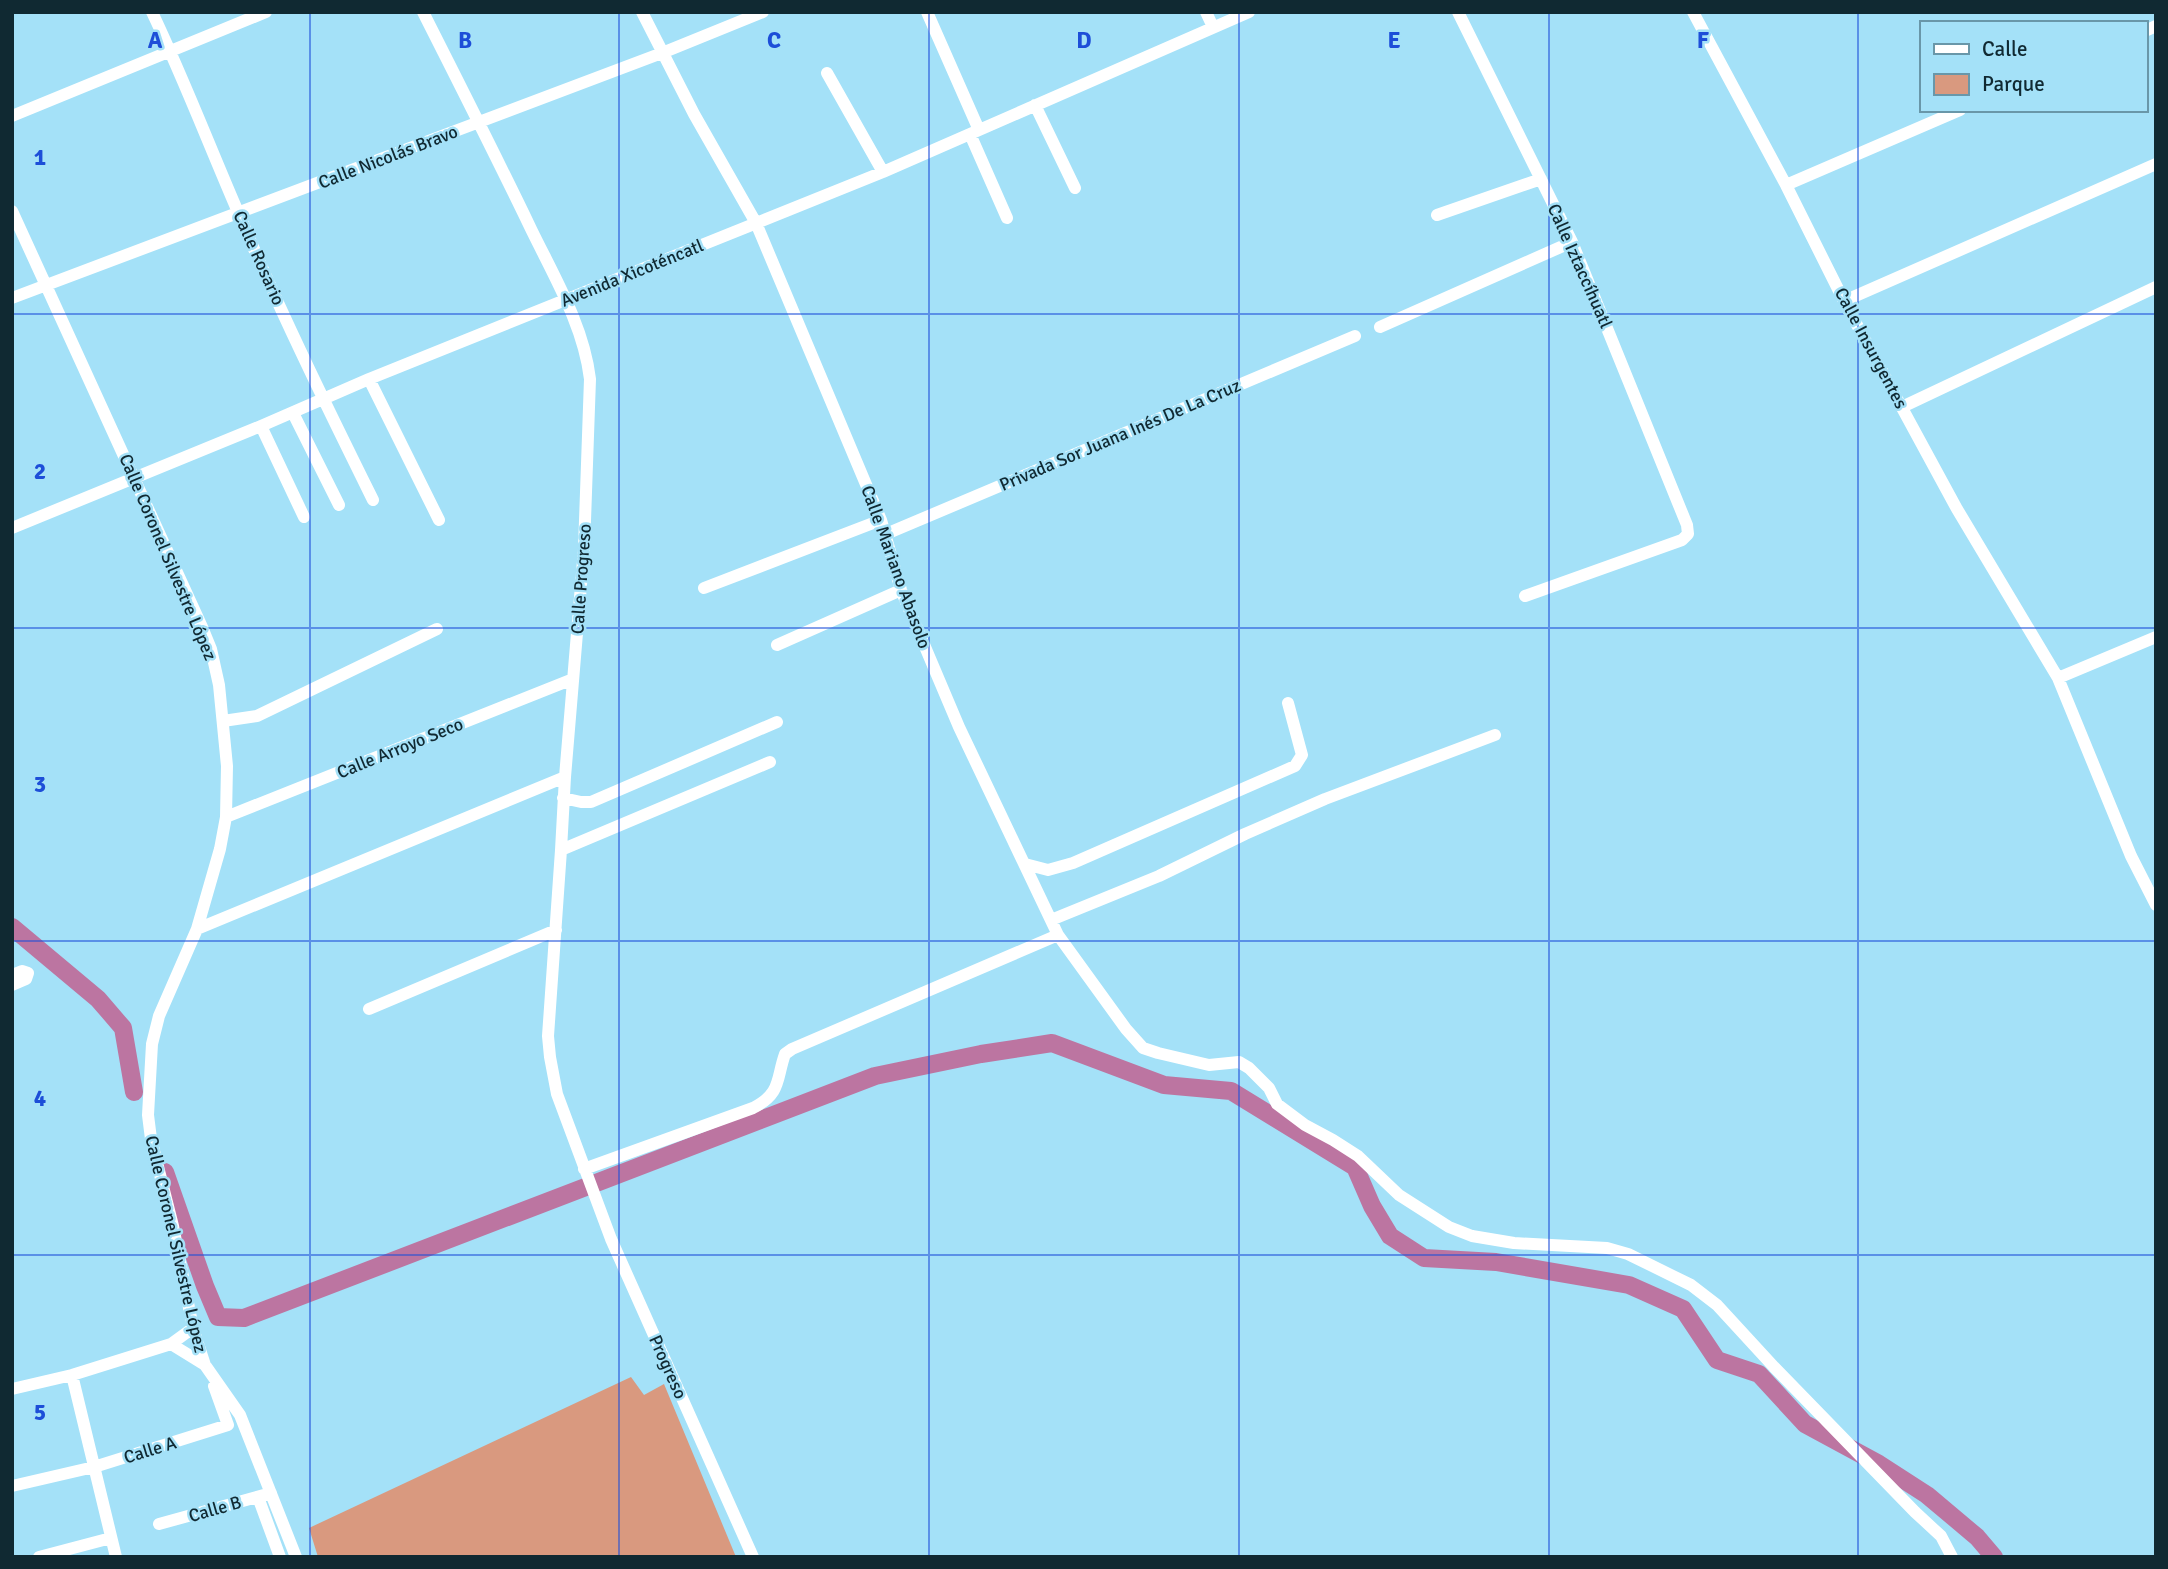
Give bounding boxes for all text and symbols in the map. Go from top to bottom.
legend [1920,21,2147,112]
text: A [148,26,163,55]
text: B [458,26,472,55]
text: C [767,26,781,55]
text: D [1076,26,1092,55]
text: E [1387,26,1401,55]
text: F [1697,26,1709,55]
text: Calle [1982,36,2028,62]
text: Parque [1982,71,2045,97]
street label: Calle Nicolás Bravo [315,120,461,194]
text: 1 [34,143,46,172]
street label: Calle Iztaccíhuatl [1543,200,1617,332]
street label: Calle Rosario [228,207,290,309]
street label: Avenida Xicoténcatl [557,234,707,312]
street label: Calle Insurgentes [1830,284,1912,412]
street label: Privada Sor Juana Inés De La Cruz [996,374,1244,496]
street label: Calle Coronel Silvestre López [114,450,222,664]
text: 2 [34,457,46,486]
street label: Calle Mariano Abasolo [856,482,936,652]
street label: Calle Progreso [566,523,596,635]
street label: Calle Arroyo Seco [334,713,466,783]
text: 3 [34,770,46,799]
text: 4 [34,1084,46,1113]
street label: Calle Coronel Silvestre López [140,1133,212,1355]
street label: Progreso [644,1332,692,1402]
text: 5 [34,1398,46,1427]
street label: Calle A [121,1432,179,1468]
street label: Calle B [186,1491,244,1527]

